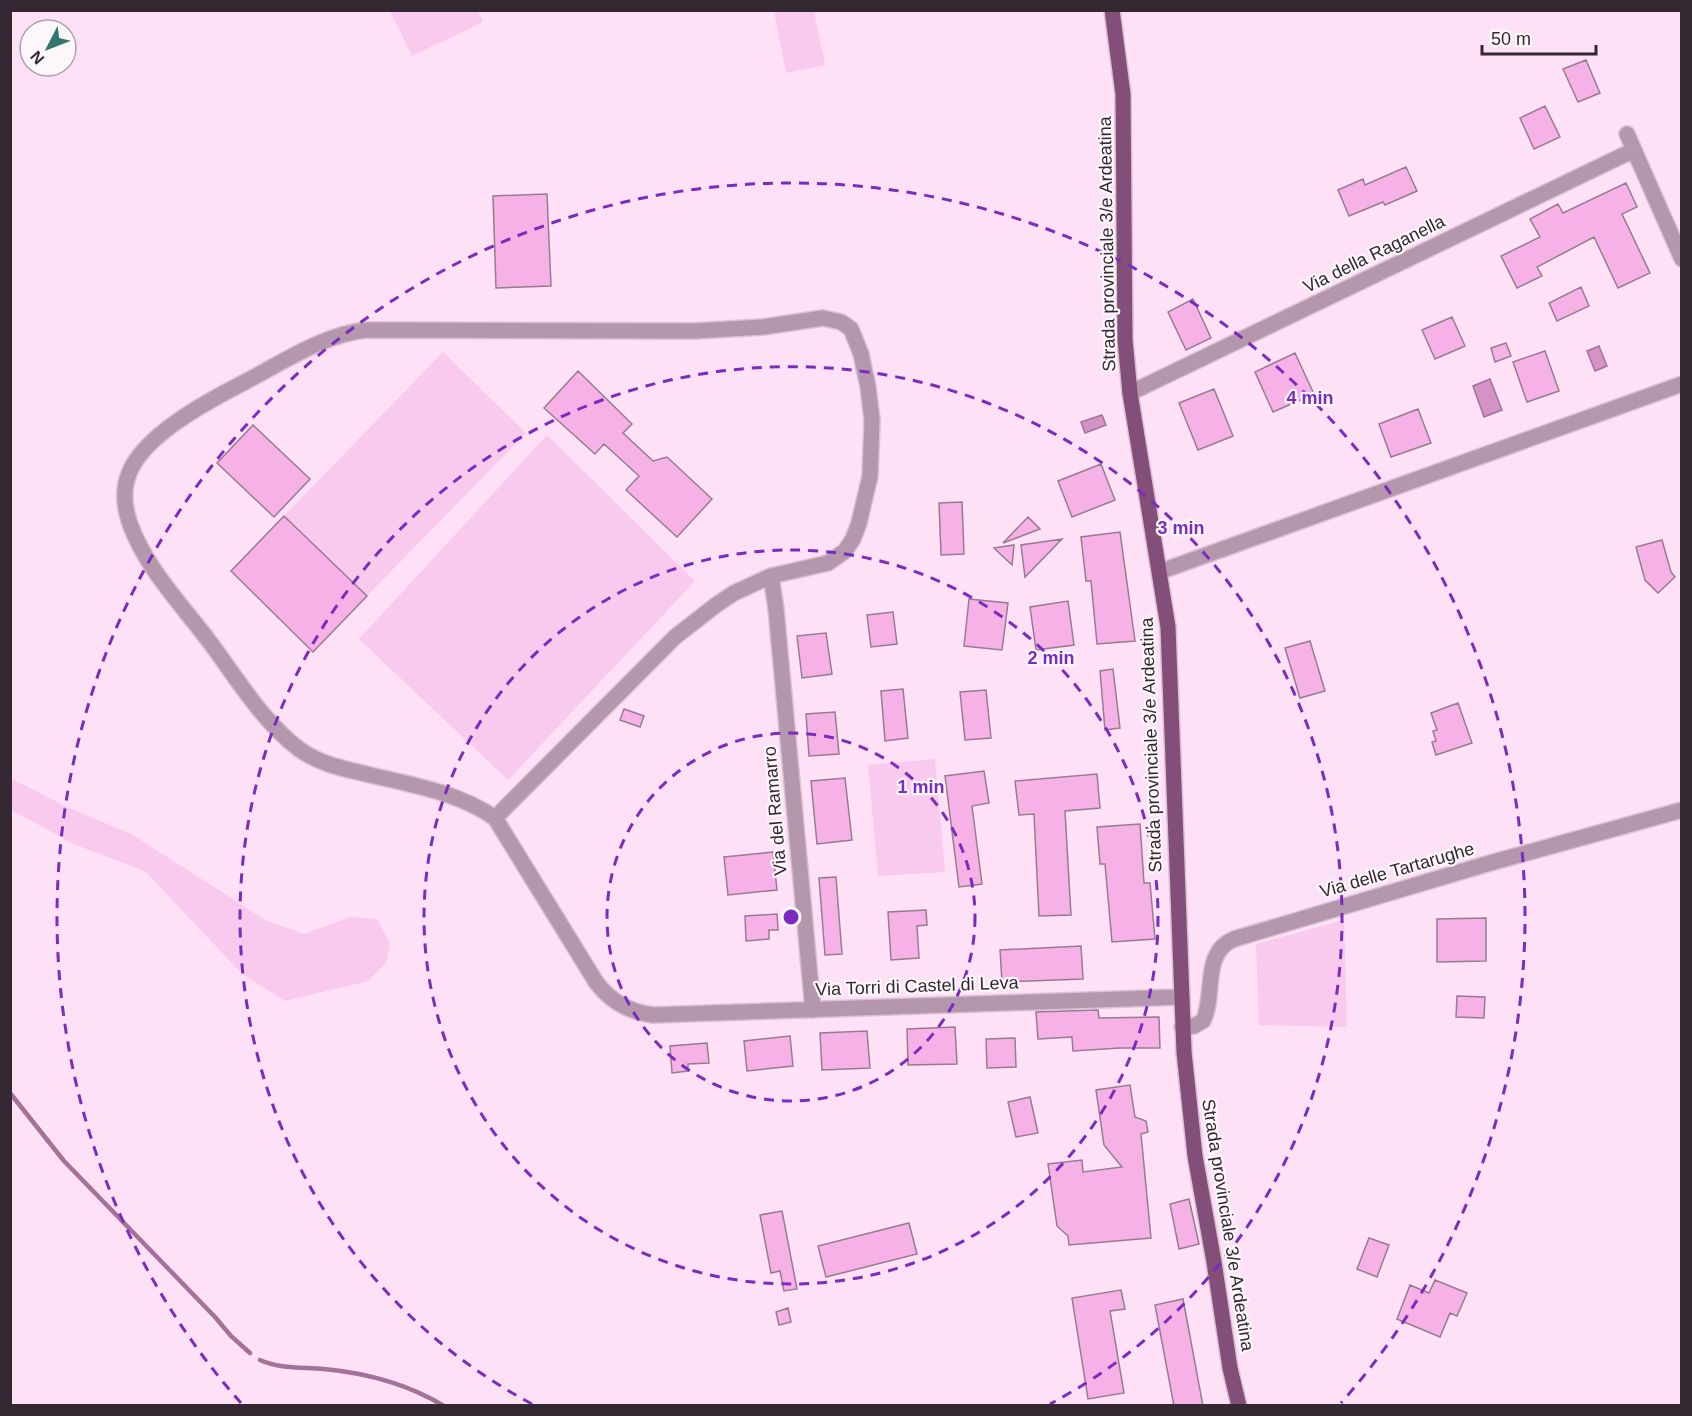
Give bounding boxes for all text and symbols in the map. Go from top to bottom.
north arrow [18,18,78,78]
scale bar [1482,18,1596,56]
text: 50 m [1491,29,1531,49]
text: N [27,48,47,68]
street label: Strada provinciale 3/e Ardeatina [1095,115,1119,372]
street label: Via della Raganella [1300,211,1449,297]
text: 4 min [1286,388,1334,408]
text: 3 min [1157,518,1205,538]
street label: Strada provinciale 3/e Ardeatina [1137,616,1165,873]
text: 2 min [1027,648,1075,668]
street label: Via del Ramarro [759,746,791,876]
text: 1 min [897,777,945,797]
street label: Via delle Tartarughe [1318,838,1476,902]
centre of rings [781,907,801,927]
street label: Via Torri di Castel di Leva [815,972,1020,1000]
street label: Strada provinciale 3/e Ardeatina [1198,1097,1258,1354]

